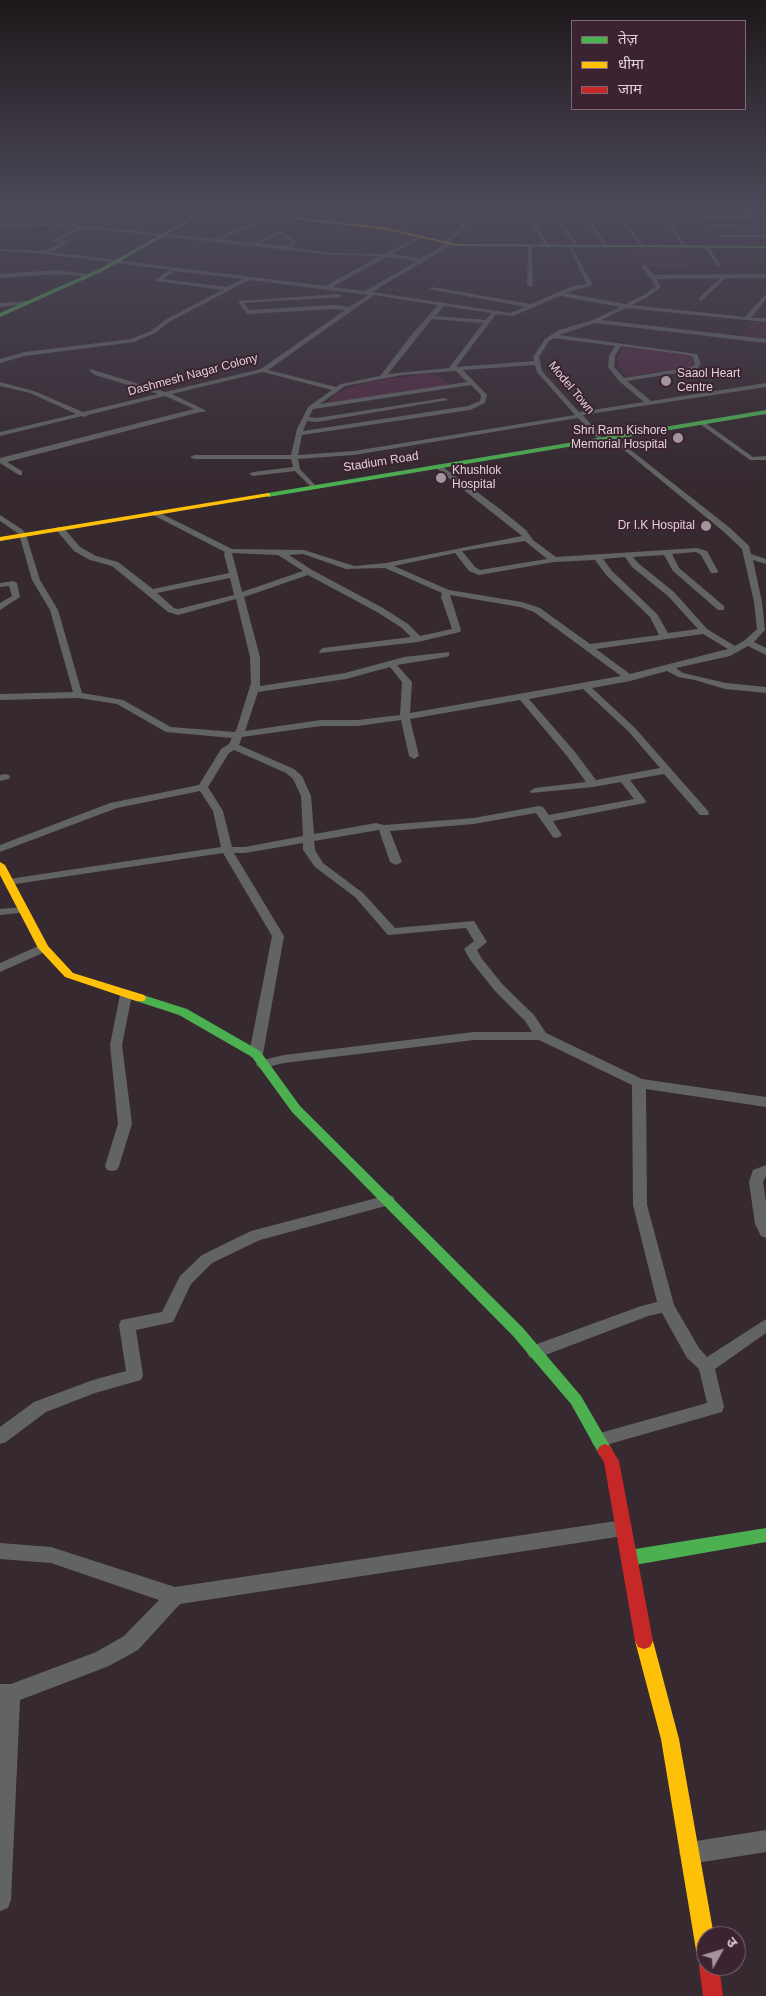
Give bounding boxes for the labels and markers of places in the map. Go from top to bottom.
place label: Saaol Heart Centre [677,367,740,395]
marker: Saaol Heart Centre [659,374,673,388]
place label: Shri Ram Kishore Memorial Hospital [571,424,667,452]
marker: Shri Ram Kishore Memorial Hospital [671,431,685,445]
place label: Khushlok Hospital [452,464,501,492]
marker: Khushlok Hospital [434,471,448,485]
place label: Dr I.K Hospital [618,519,695,533]
marker: Dr I.K Hospital [699,519,713,533]

